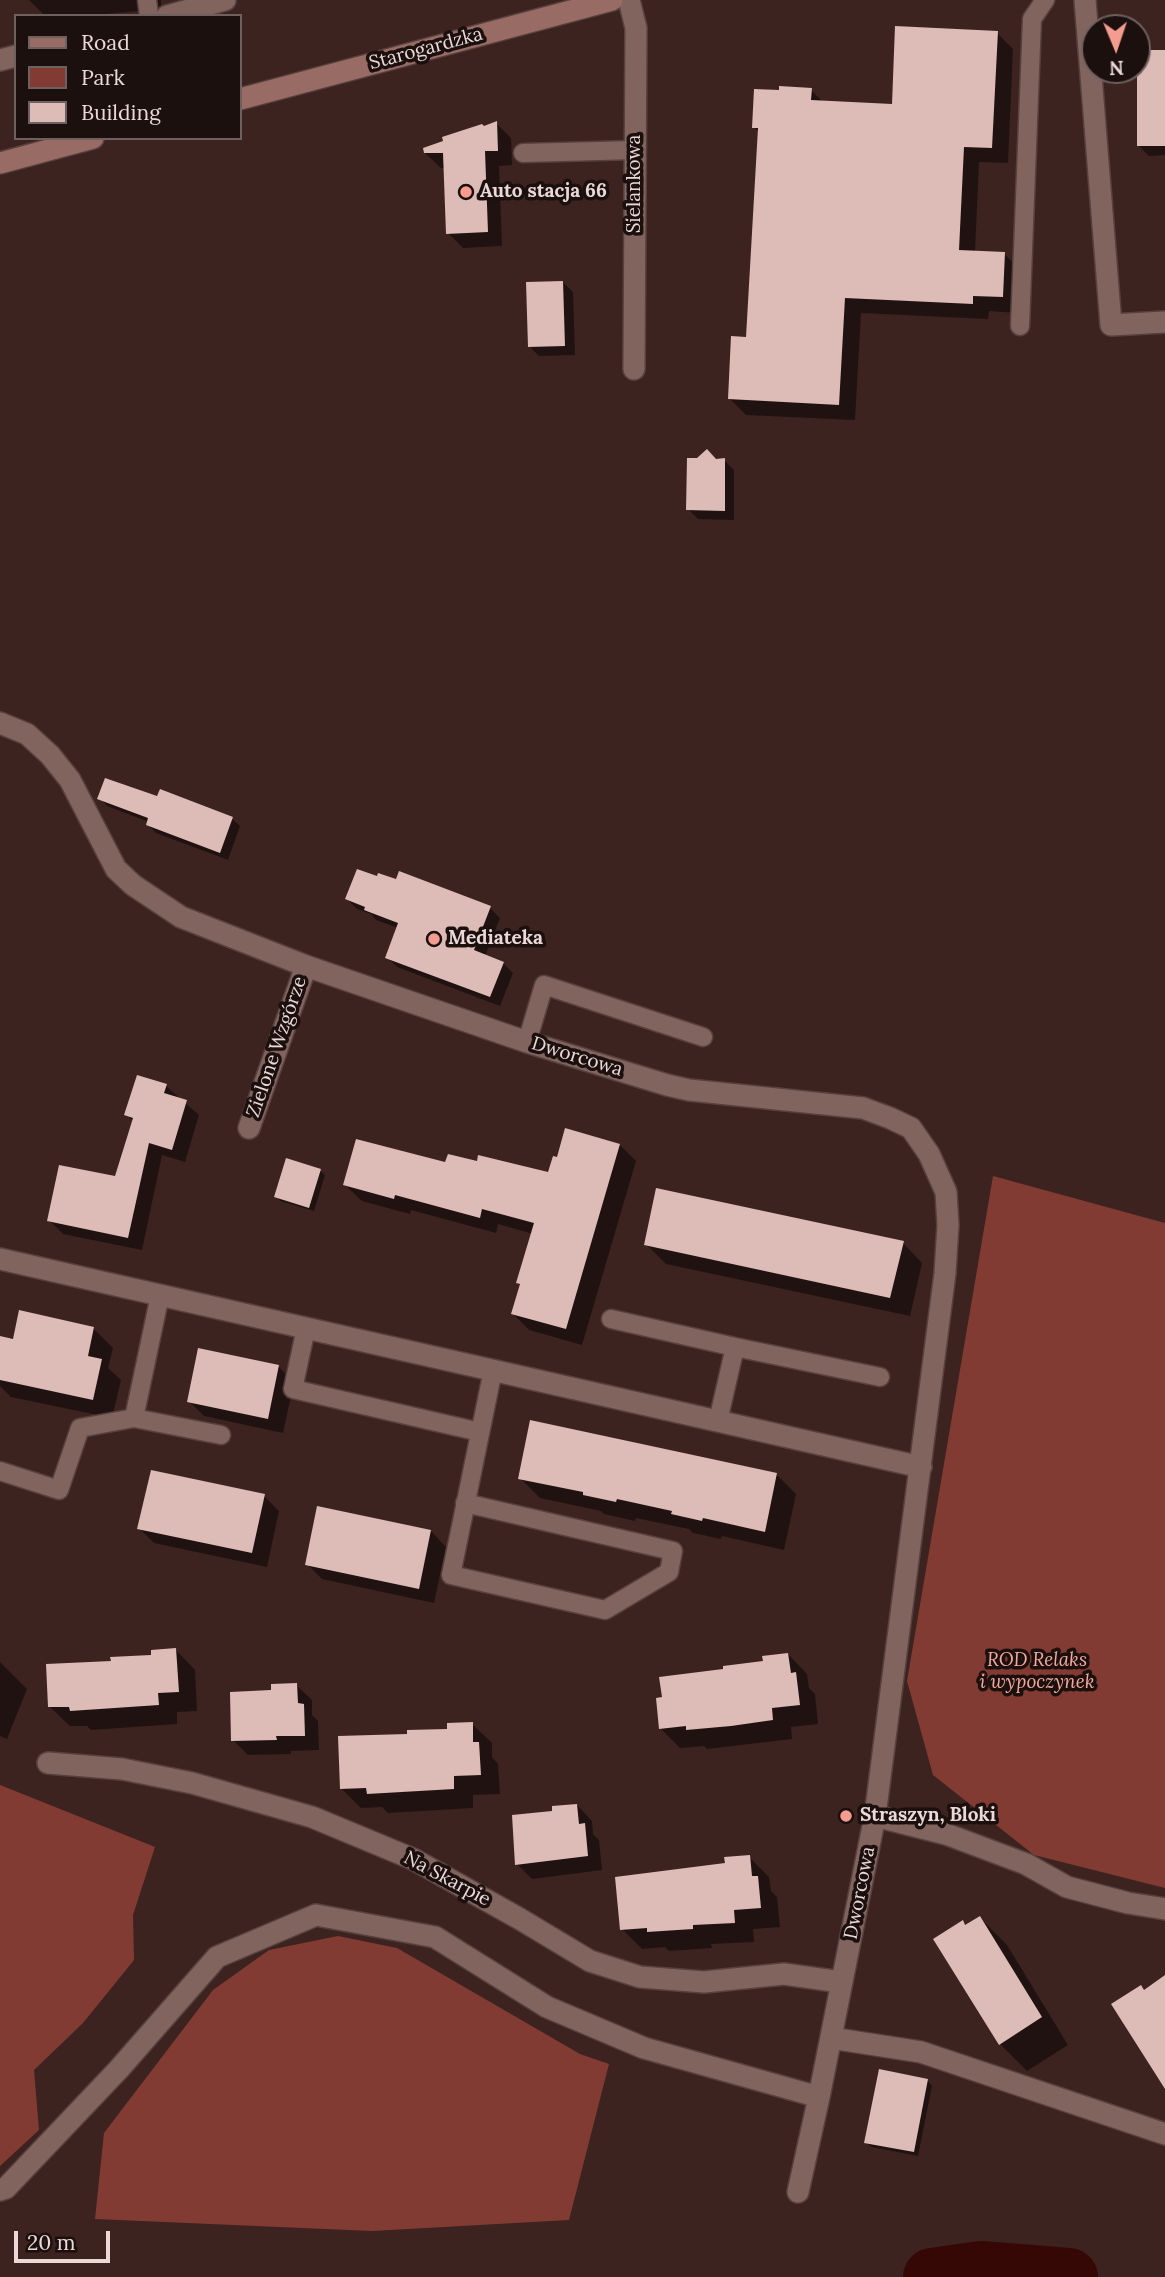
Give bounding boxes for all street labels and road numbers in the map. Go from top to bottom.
street label: Starogardzka [367,23,485,75]
street label: Sielankowa [624,135,646,233]
street label: Zielone Wzgórze [242,974,312,1120]
street label: Dworcowa [529,1032,625,1082]
street label: Dworcowa [840,1845,880,1941]
street label: Na Skarpie [400,1847,494,1911]

